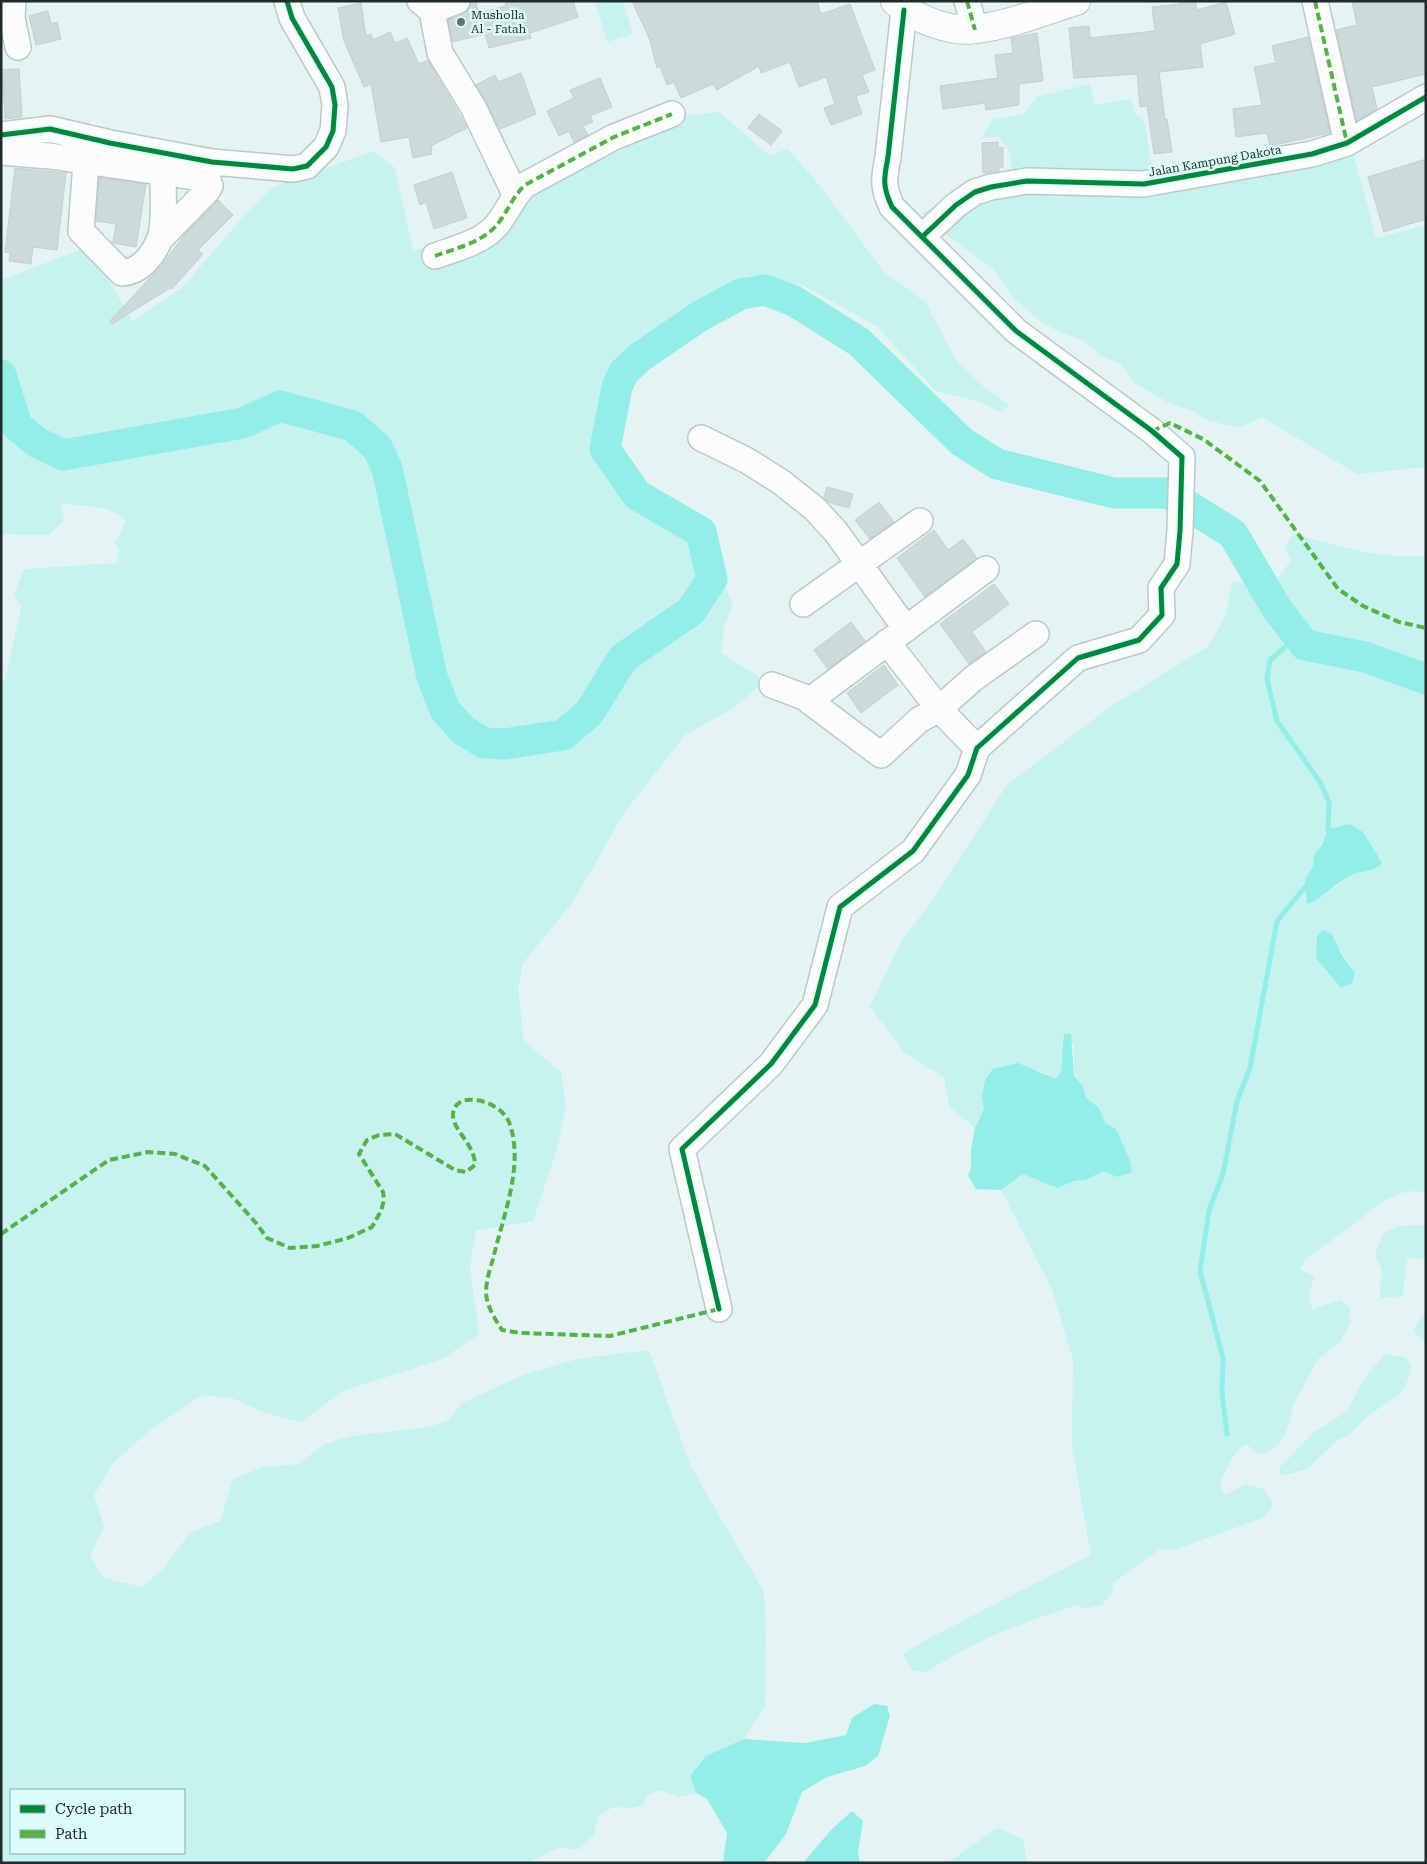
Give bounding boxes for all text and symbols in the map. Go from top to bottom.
place label: Musholla Al - Fatah [471,8,527,36]
marker: Musholla Al - Fatah [455,16,467,28]
street label: Jalan Kampung Dakota [1148,142,1283,180]
legend [10,1789,185,1854]
text: Cycle path [55,1800,133,1818]
text: Path [55,1825,88,1843]

